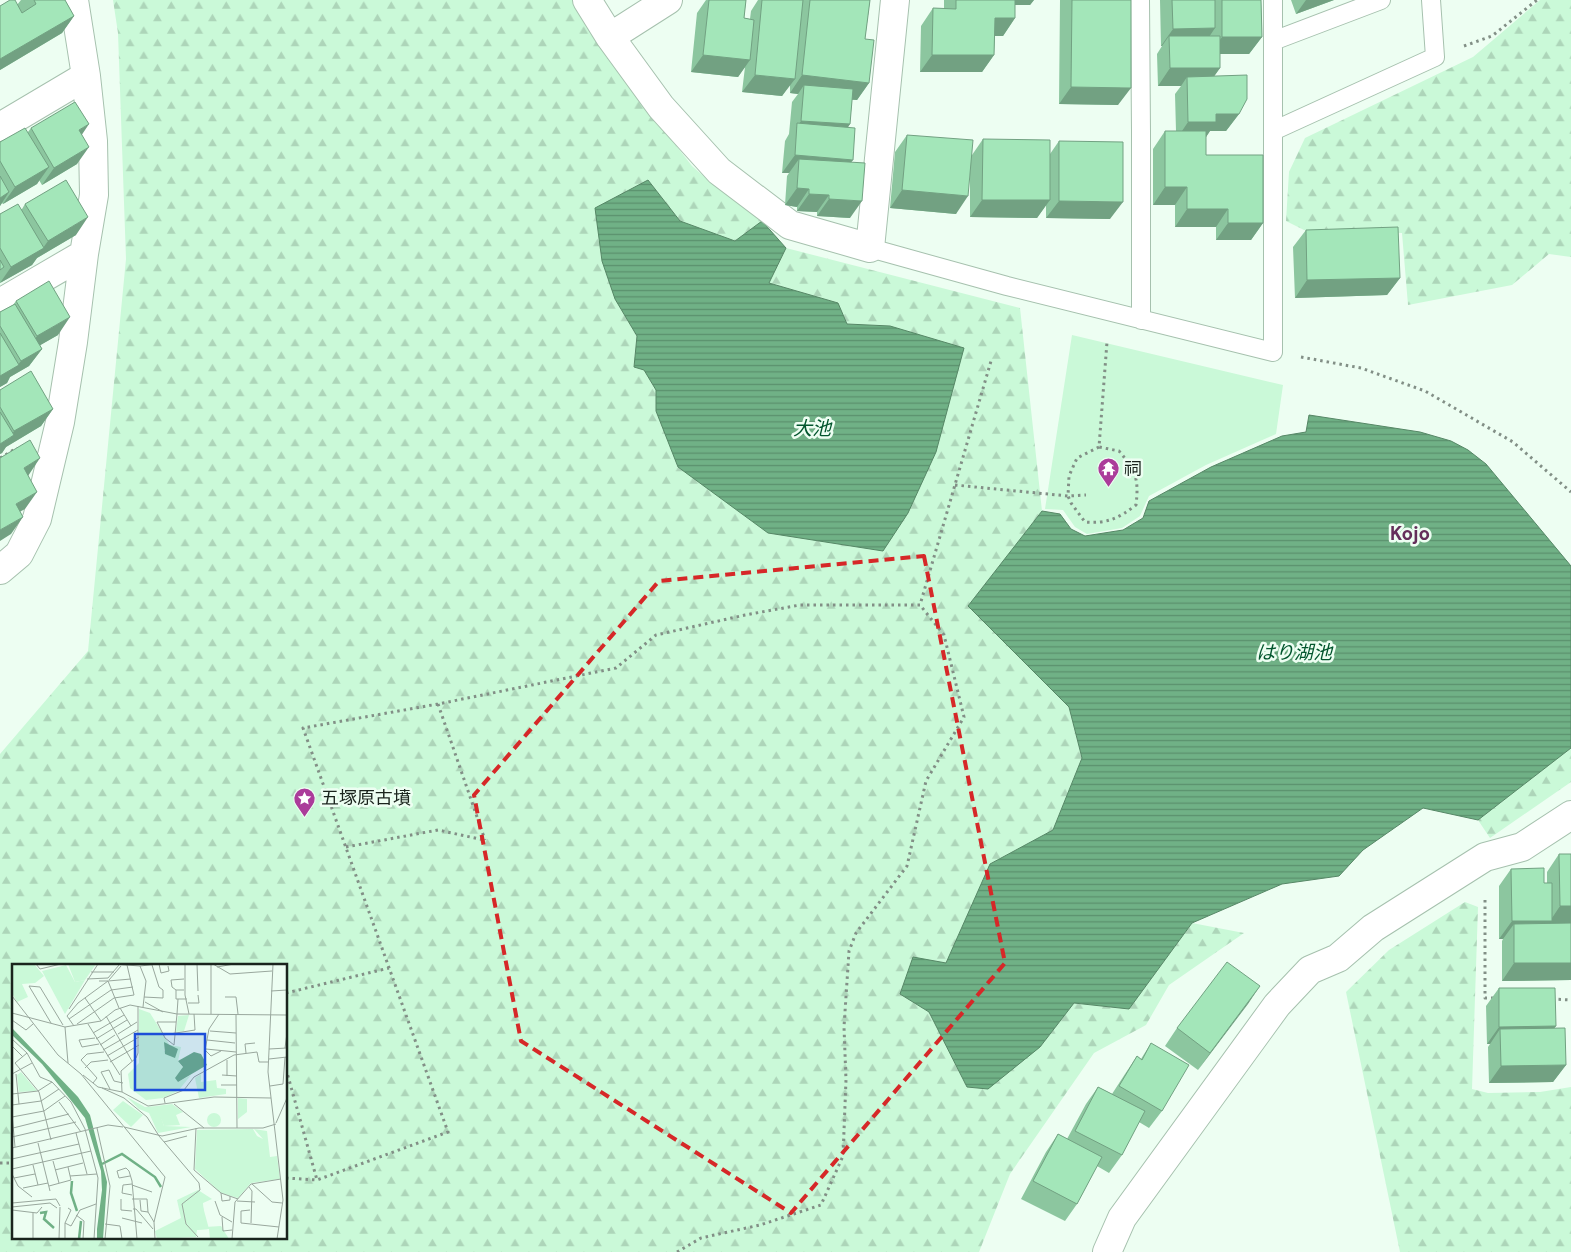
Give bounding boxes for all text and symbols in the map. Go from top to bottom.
water label: 大池 [793,416,833,441]
temple icon: 祠 [1096,457,1120,488]
place label: 祠 [1124,457,1142,481]
district label: Kojo [1390,521,1430,546]
water label: はり湖池 [1256,640,1334,665]
place icon: 五塚原古墳 [293,786,317,817]
place label: 五塚原古墳 [321,786,411,810]
inset map [12,964,288,1240]

